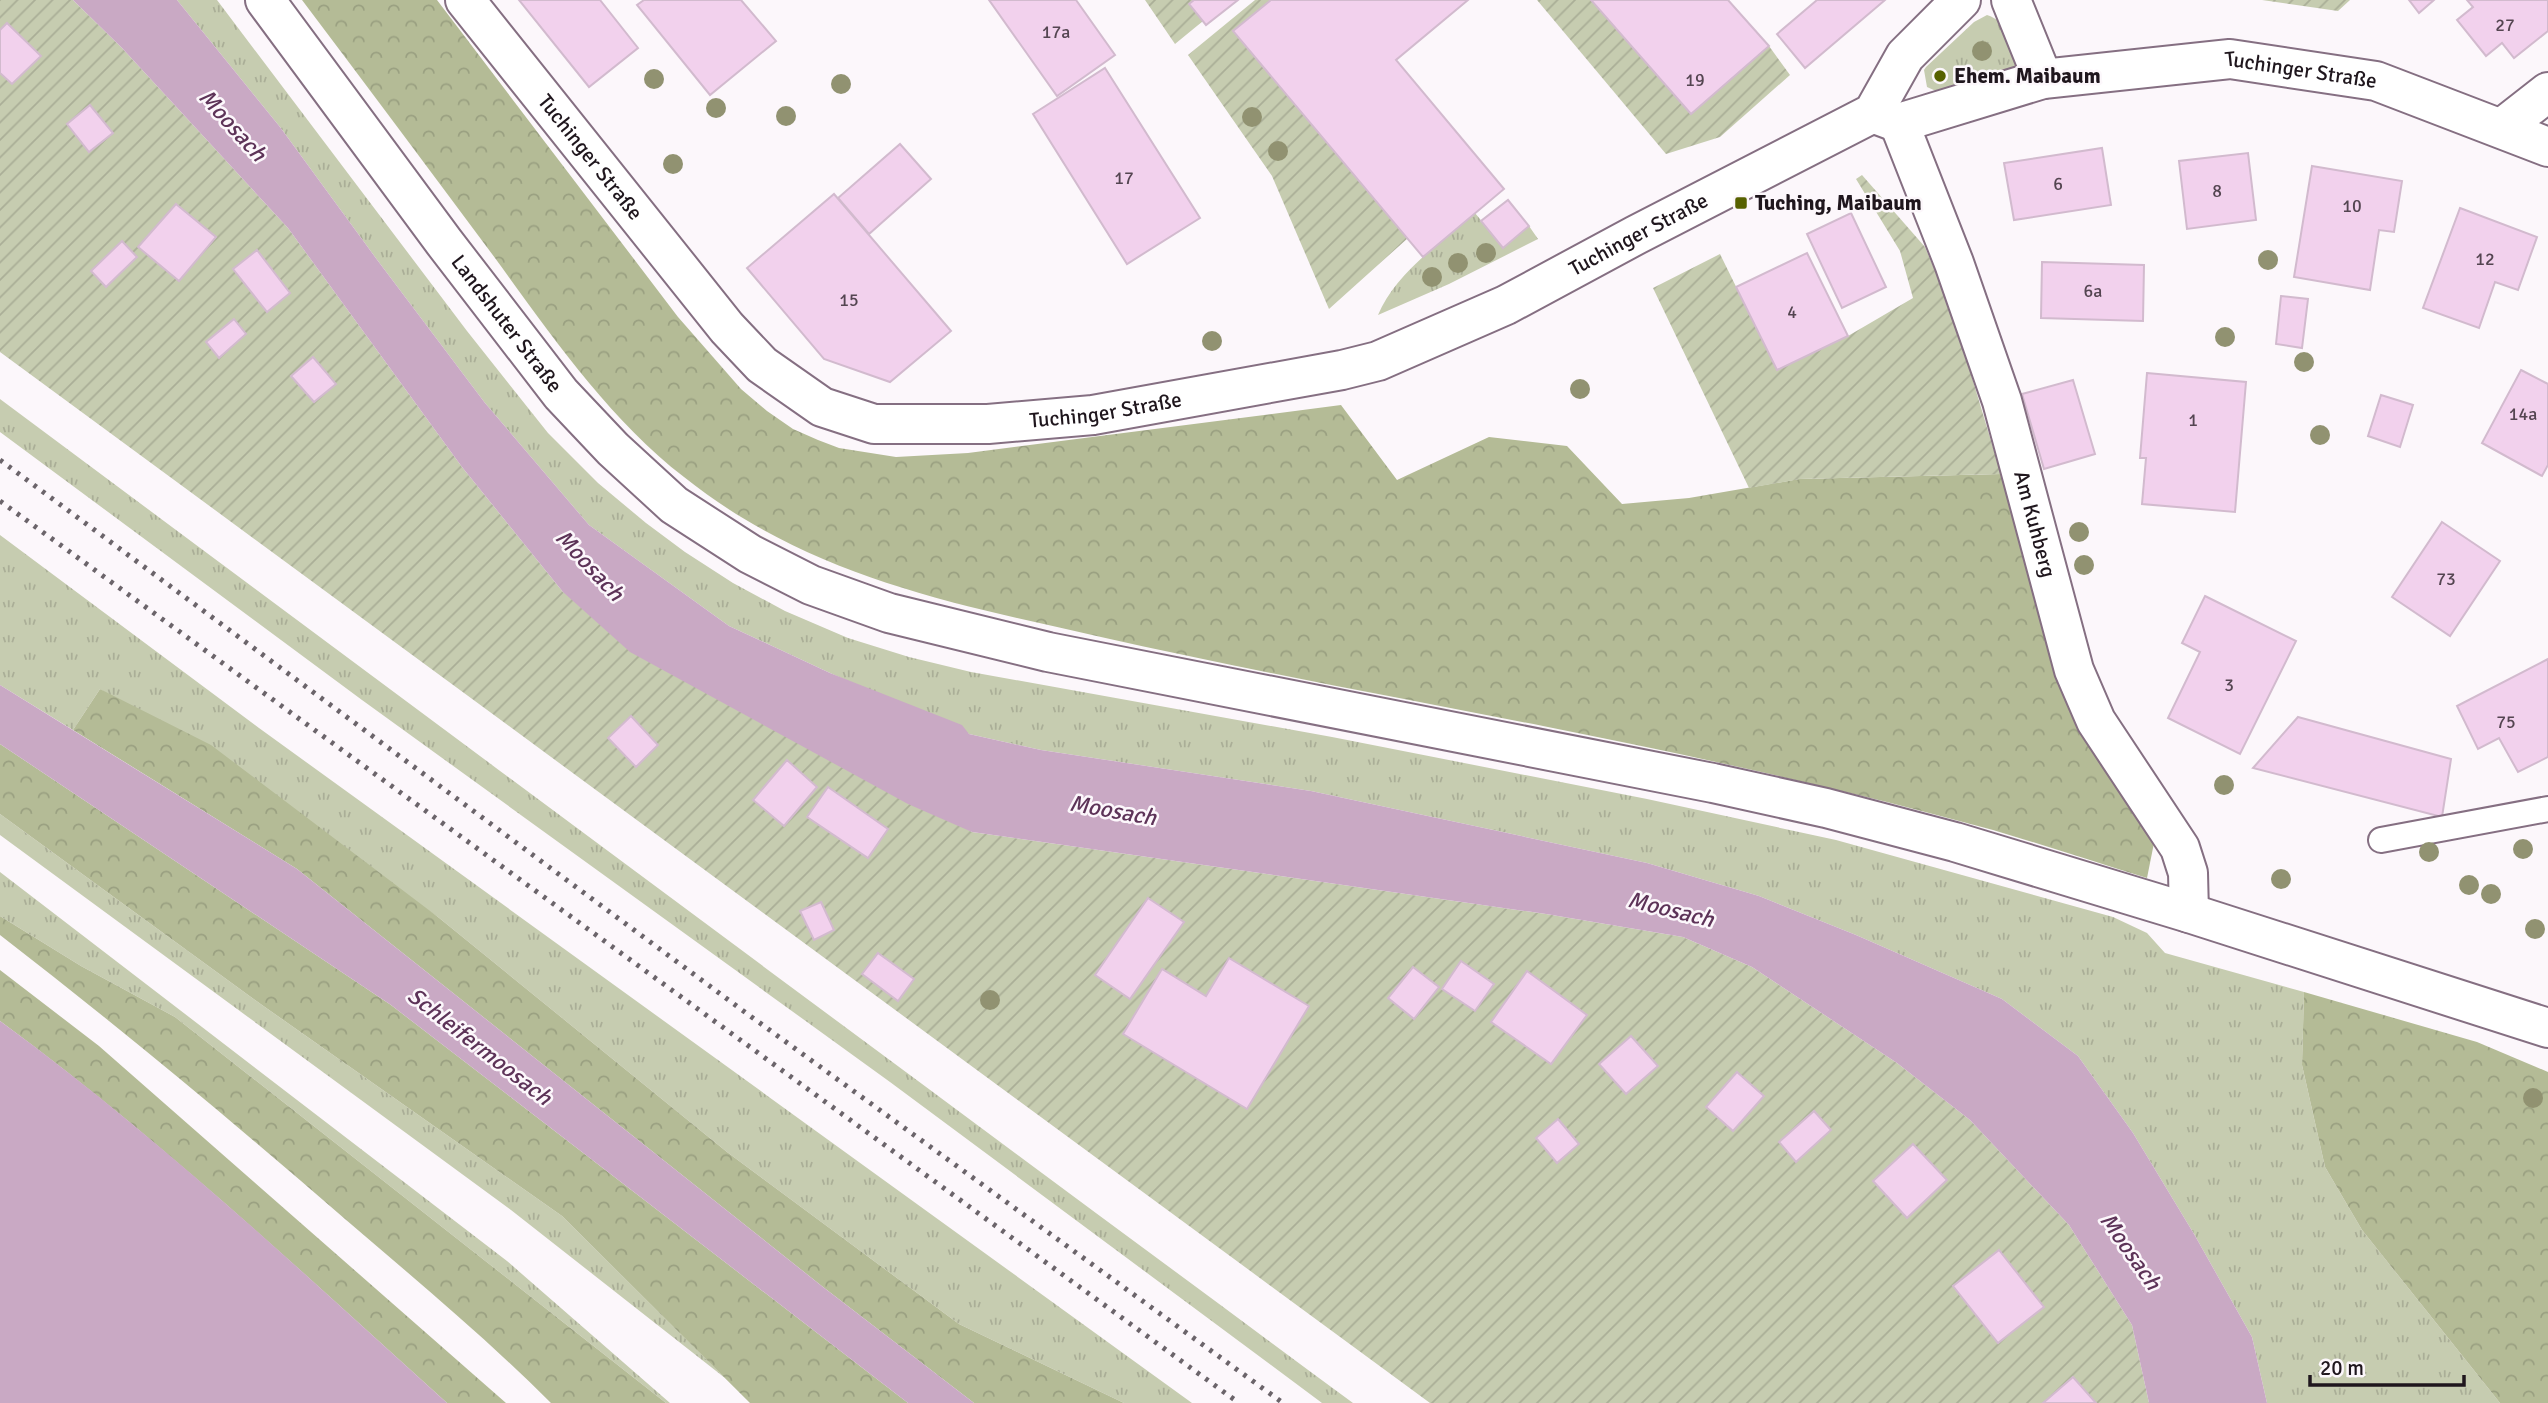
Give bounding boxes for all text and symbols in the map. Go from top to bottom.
house number: 27 [2495,14,2515,36]
house number: 17a [1042,21,1070,43]
street label: Tuchinger Straße [2224,45,2379,94]
place label: Ehem. Maibaum [1954,63,2101,89]
marker: Ehem. Maibaum [1932,68,1948,84]
house number: 19 [1685,69,1705,91]
water label: Moosach [193,83,274,169]
street label: Tuchinger Straße [532,89,648,225]
house number: 17 [1114,167,1134,189]
house number: 6 [2053,173,2063,195]
house number: 8 [2212,180,2222,202]
street label: Tuchinger Straße [1564,187,1712,282]
place label: Tuching, Maibaum [1755,190,1922,216]
marker: Tuching, Maibaum [1733,195,1749,211]
house number: 10 [2342,195,2362,217]
house number: 12 [2475,248,2495,270]
street label: Landshuter Straße [446,249,568,398]
house number: 6a [2084,280,2102,302]
house number: 15 [839,289,859,311]
house number: 4 [1787,301,1797,323]
street label: Tuchinger Straße [1028,386,1184,433]
house number: 14a [2509,403,2537,425]
house number: 1 [2188,409,2198,431]
street label: Am Kuhberg [2008,468,2062,580]
water label: Moosach [549,523,631,608]
house number: 73 [2436,568,2456,590]
house number: 3 [2224,674,2234,696]
house number: 75 [2496,711,2516,733]
water label: Moosach [1067,789,1160,833]
water label: Moosach [1625,885,1718,934]
water label: Schleifermoosach [402,981,559,1113]
water label: Moosach [2094,1207,2168,1297]
scale bar [2310,1344,2464,1388]
text: 20 m [2320,1355,2364,1381]

